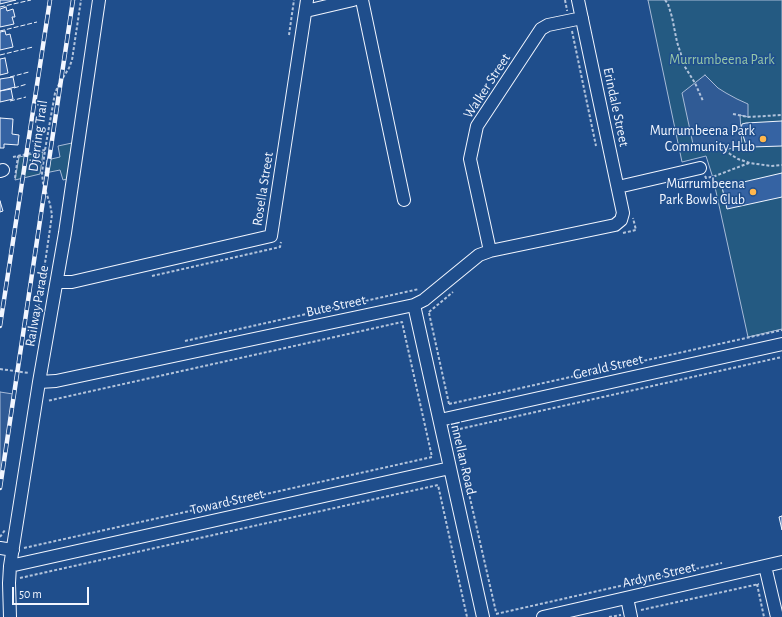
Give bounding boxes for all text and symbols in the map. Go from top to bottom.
street label: Walker Street [460,50,514,122]
park label: Murrumbeena Park [669,52,775,68]
street label: Erindale Street [599,66,633,148]
street label: Djerring Trail [25,99,51,173]
place label: Murrumbeena Park Community Hub [650,123,755,156]
marker: Murrumbeena Park Community Hub [758,134,768,144]
street label: Rosella Street [249,151,277,227]
place label: Murrumbeena Park Bowls Club [659,176,745,208]
marker: Murrumbeena Park Bowls Club [748,187,758,197]
street label: Railway Parade [22,264,52,348]
street label: Bute Street [305,291,367,321]
street label: Gerald Street [571,351,645,383]
street label: Innellan Road [446,420,480,496]
street label: Toward Street [188,485,266,519]
street label: Ardyne Street [621,558,697,592]
scale bar [14,579,91,605]
text: 50 m [19,588,42,600]

